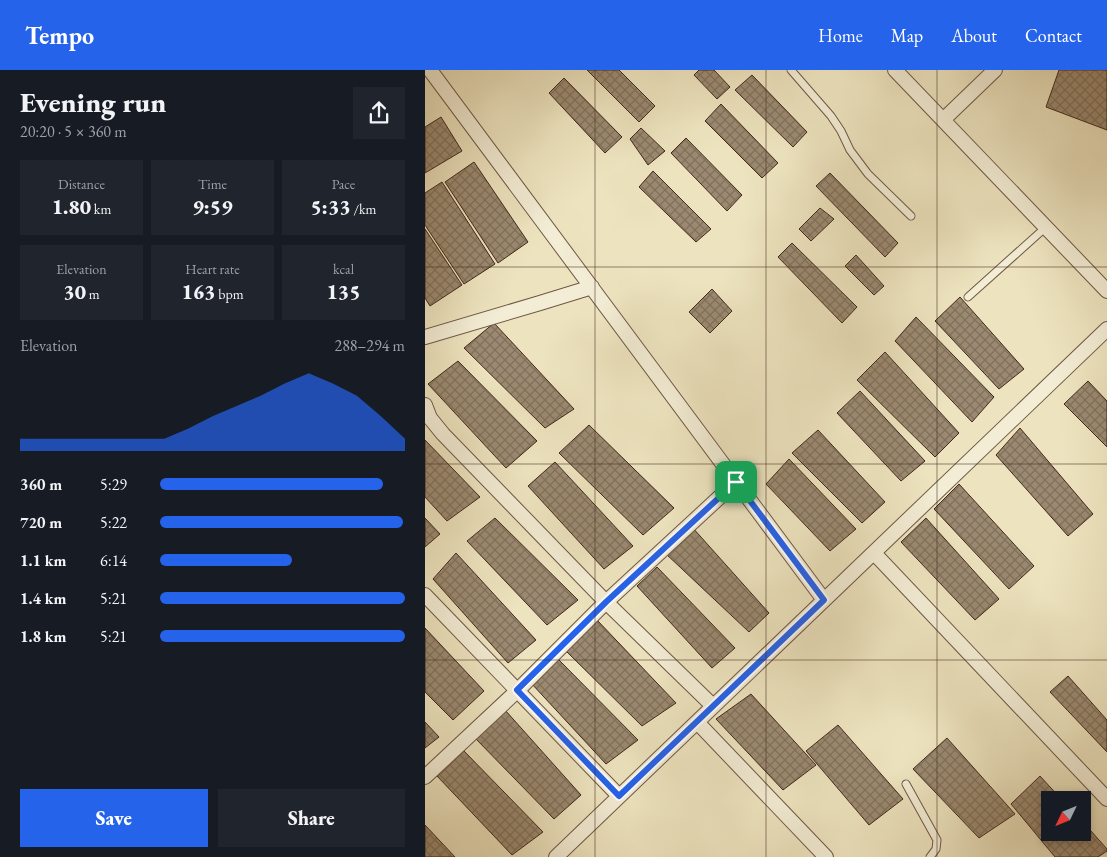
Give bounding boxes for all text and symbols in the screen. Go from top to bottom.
text: Tempo [25,20,94,51]
text: Home [818,24,863,47]
text: Map [891,24,923,47]
text: About [951,24,997,47]
text: Contact [1025,24,1082,47]
text: Evening run [20,84,166,120]
button: share [353,87,405,139]
text: 20:20 · 5 × 360 m [20,121,127,142]
text: Distance [58,175,105,193]
text: Time [198,175,227,193]
text: Pace [332,175,355,193]
text: 1.80 [52,193,91,220]
text: 9:59 [192,193,233,220]
text: 5:33 [311,193,351,220]
text: km [91,200,111,218]
text: /km [351,200,376,218]
text: Elevation [56,260,107,278]
text: Heart rate [185,260,240,278]
text: kcal [333,260,354,278]
text: 30 [63,278,86,305]
text: 163 [181,278,215,305]
text: 135 [326,278,361,305]
text: m [86,285,100,303]
text: bpm [215,285,244,303]
text: Elevation [20,335,78,356]
text: 288–294 m [334,335,405,356]
pin [715,461,757,503]
icon: arrive [722,468,750,496]
text: 360 m [20,474,62,495]
text: 5:29 [100,474,127,495]
text: 720 m [20,512,62,533]
text: 5:22 [100,512,127,533]
text: 1.1 km [20,550,66,571]
text: 6:14 [100,550,127,571]
text: 1.4 km [20,588,66,609]
text: 5:21 [100,588,127,609]
text: 1.8 km [20,626,66,647]
text: 5:21 [100,626,127,647]
button: Save [20,789,208,847]
button: Share [218,789,405,847]
north arrow [1041,791,1091,841]
map controls [1041,791,1091,841]

